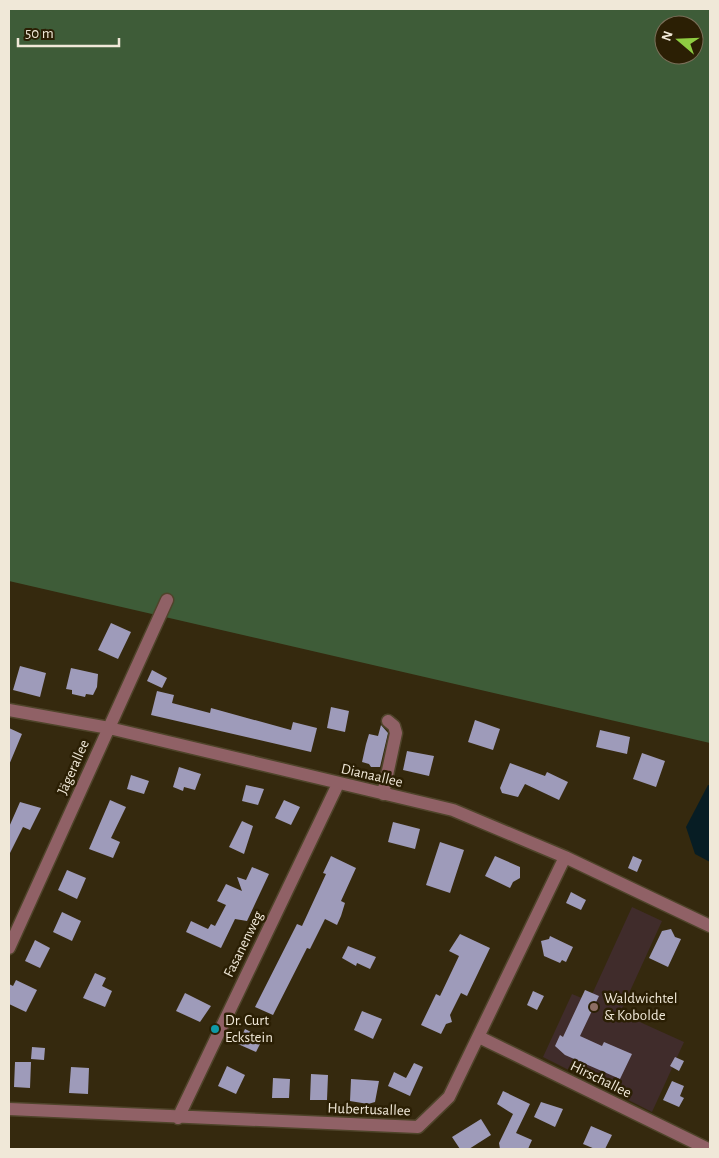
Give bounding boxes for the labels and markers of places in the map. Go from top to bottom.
place label: Waldwichtel & Kobolde [604,991,678,1023]
marker: Waldwichtel & Kobolde [588,1001,600,1013]
place label: Dr. Curt Eckstein [225,1013,273,1045]
marker: Dr. Curt Eckstein [209,1023,221,1035]

